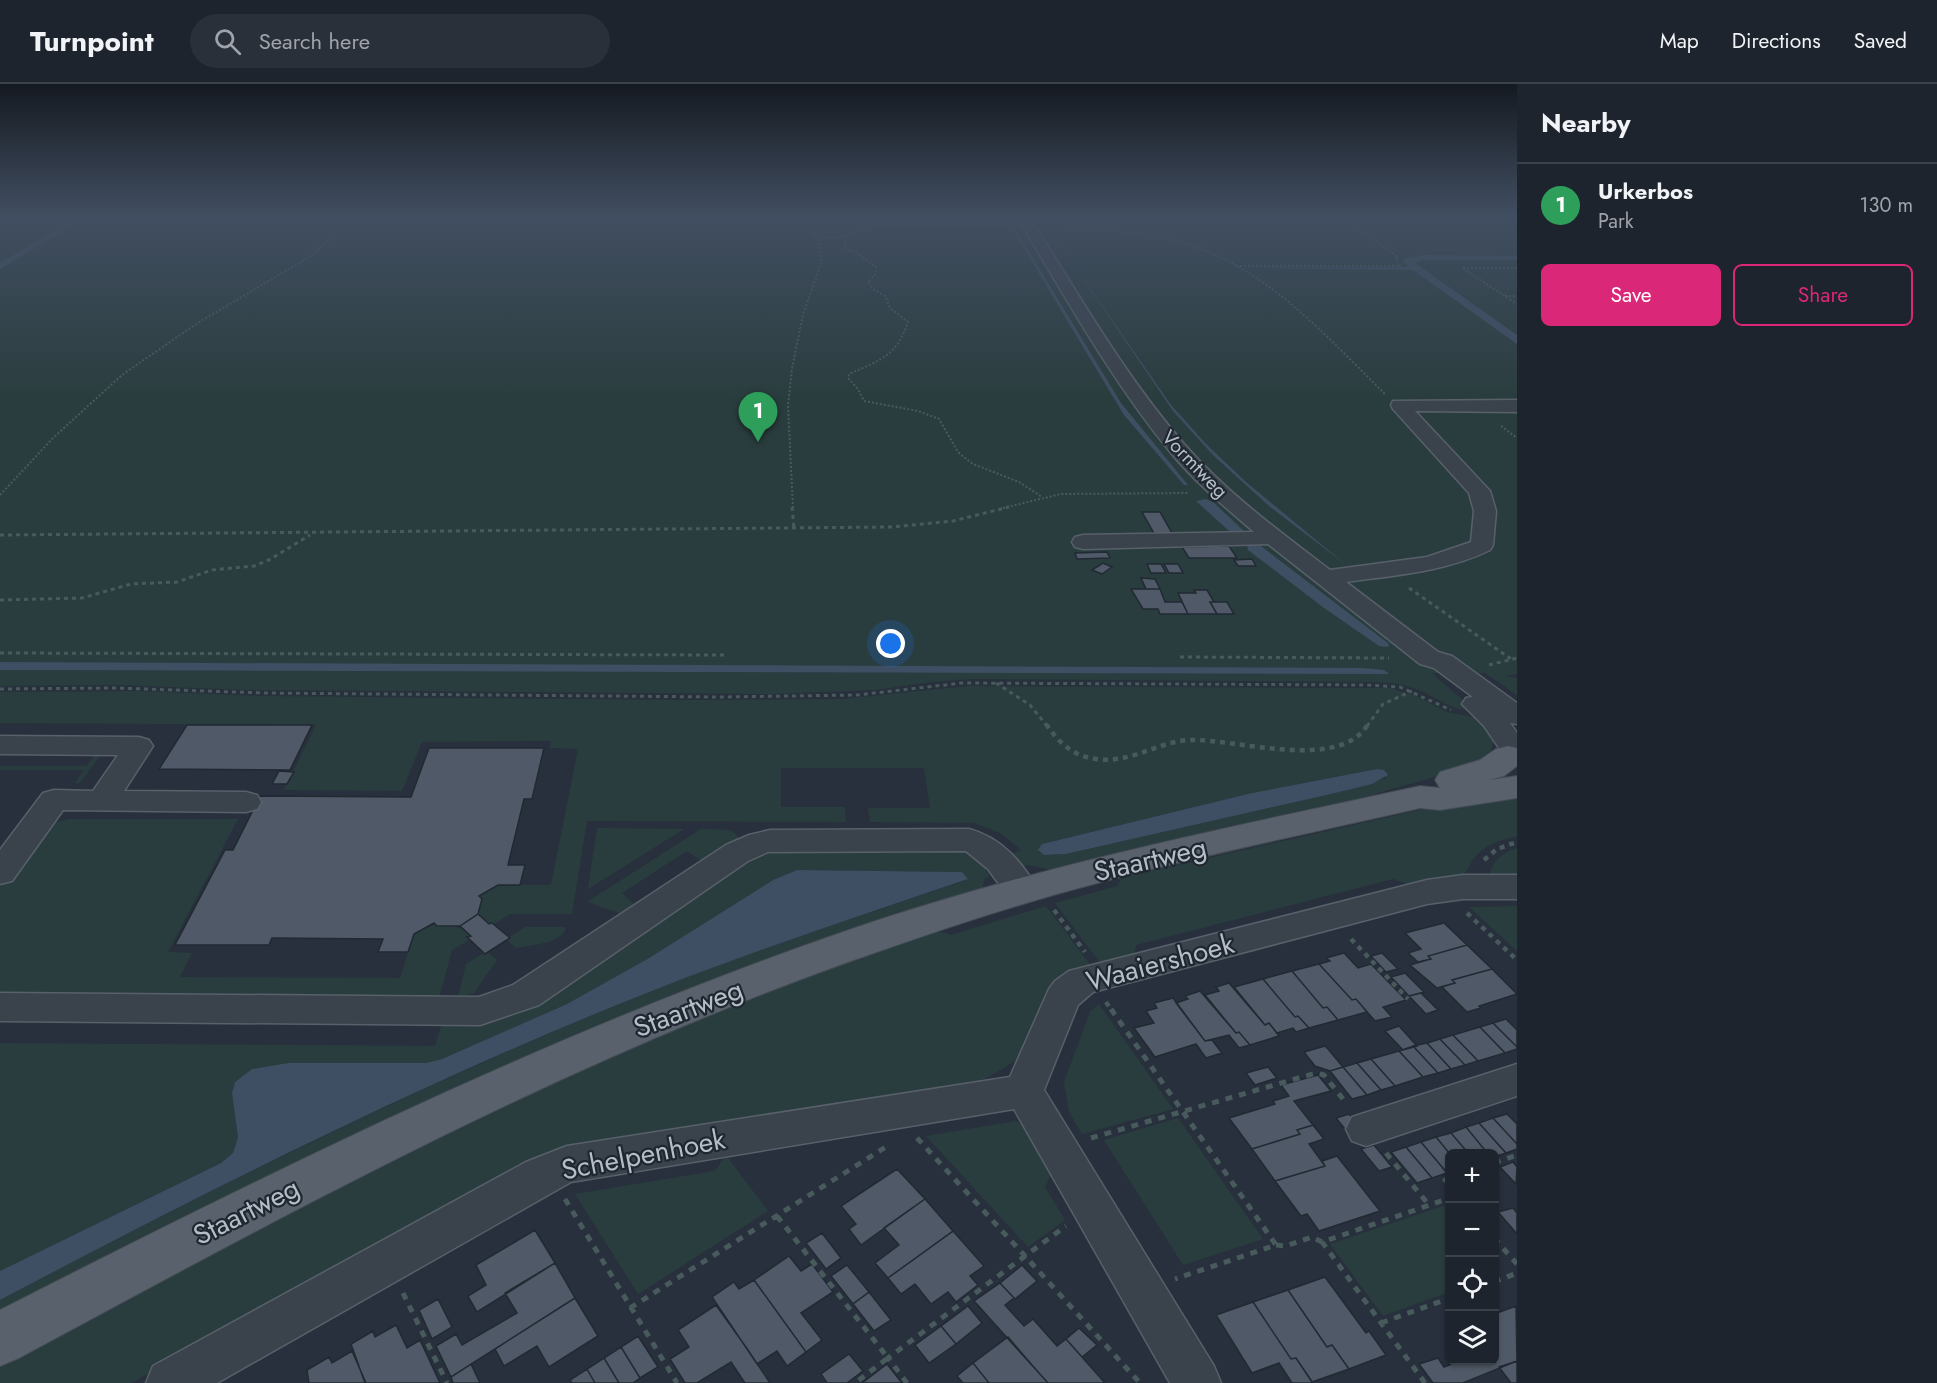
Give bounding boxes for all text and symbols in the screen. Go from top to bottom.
search box [190,14,610,68]
text: Turnpoint [30,21,154,62]
icon: search [211,25,244,58]
text: Search here [259,25,370,57]
text: Map [1660,26,1699,56]
text: Directions [1732,26,1821,56]
text: Saved [1854,26,1907,56]
text: Nearby [1541,104,1630,142]
text: Urkerbos [1598,175,1693,207]
text: 1 [1555,191,1566,220]
text: 130 m [1859,191,1913,220]
text: Park [1598,207,1634,236]
button: Save [1541,264,1721,326]
button: Share [1733,264,1913,326]
pin: 1 [738,392,777,442]
street label: Vormtweg [1155,424,1235,505]
your location [876,629,905,658]
street label: Staartweg [1090,827,1210,892]
street label: Waaiershoek [1082,923,1239,1002]
street label: Staartweg [627,969,749,1048]
street label: Schelpenhoek [558,1118,729,1190]
map controls [1445,1149,1499,1365]
button: + [1445,1149,1499,1203]
street label: Staartweg [186,1167,306,1256]
button: − [1445,1203,1499,1257]
button: locate [1445,1257,1499,1311]
button: layers [1445,1311,1499,1365]

